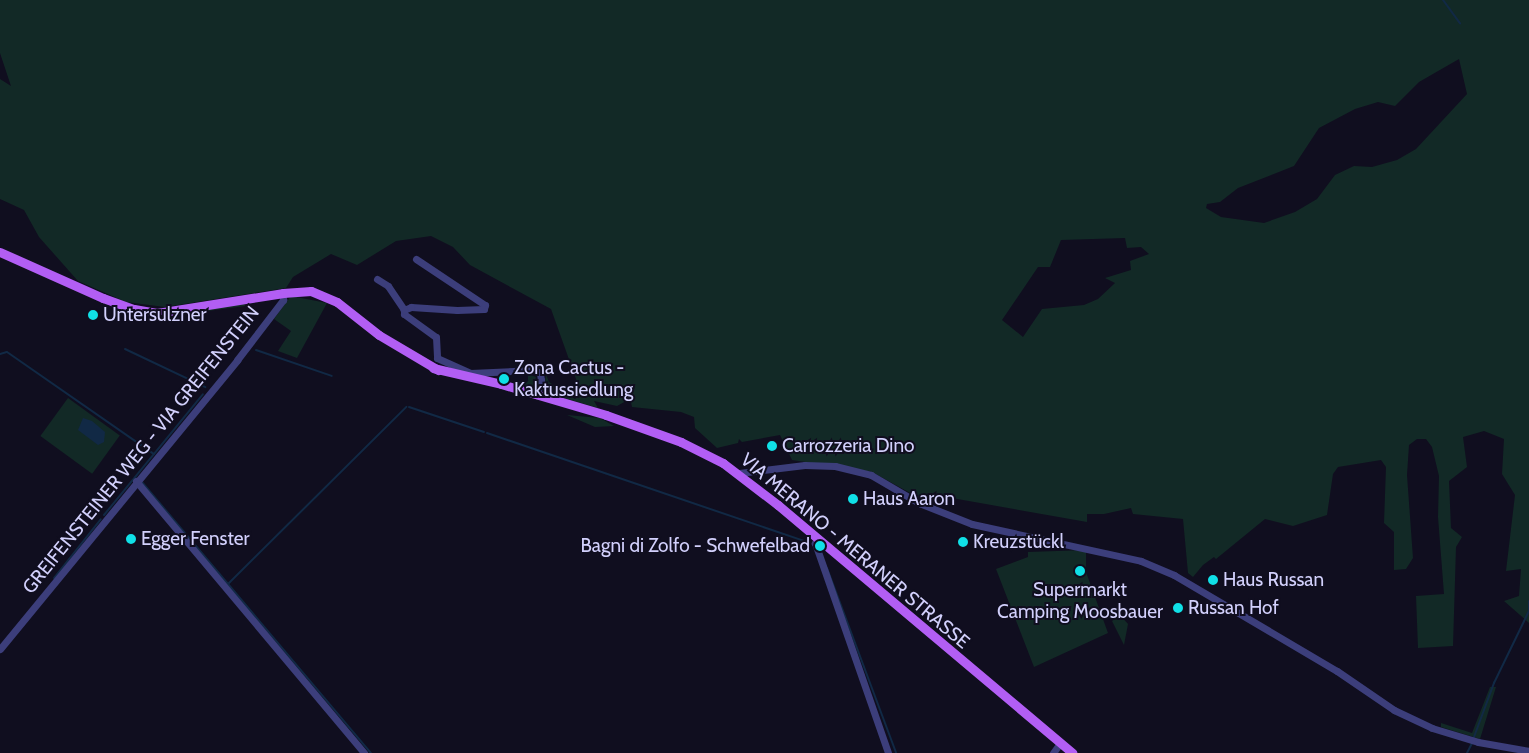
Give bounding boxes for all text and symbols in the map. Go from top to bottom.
street label: GREIFENSTEINER WEG - VIA GREIFENSTEIN [18,302,264,598]
place label: Untersulzner [103,304,207,326]
marker: Untersulzner [87,309,99,321]
place label: Zona Cactus - Kaktussiedlung [514,357,633,401]
marker: Zona Cactus - Kaktussiedlung [498,373,510,385]
place label: Carrozzeria Dino [782,435,914,457]
marker: Carrozzeria Dino [766,440,778,452]
street label: VIA MERANO - MERANER STRASSE [736,448,974,654]
place label: Haus Aaron [863,488,955,510]
marker: Haus Aaron [847,493,859,505]
place label: Egger Fenster [141,528,250,550]
place label: Kreuzstückl [973,531,1064,553]
marker: Egger Fenster [125,533,137,545]
place label: Bagni di Zolfo - Schwefelbad [581,535,810,557]
marker: Kreuzstückl [957,536,969,548]
marker: Bagni di Zolfo - Schwefelbad [814,540,826,552]
marker: Supermarkt Camping Moosbauer [1074,565,1086,577]
place label: Haus Russan [1223,569,1324,591]
marker: Haus Russan [1207,574,1219,586]
place label: Supermarkt Camping Moosbauer [997,579,1163,623]
place label: Russan Hof [1188,597,1279,619]
marker: Russan Hof [1172,602,1184,614]

